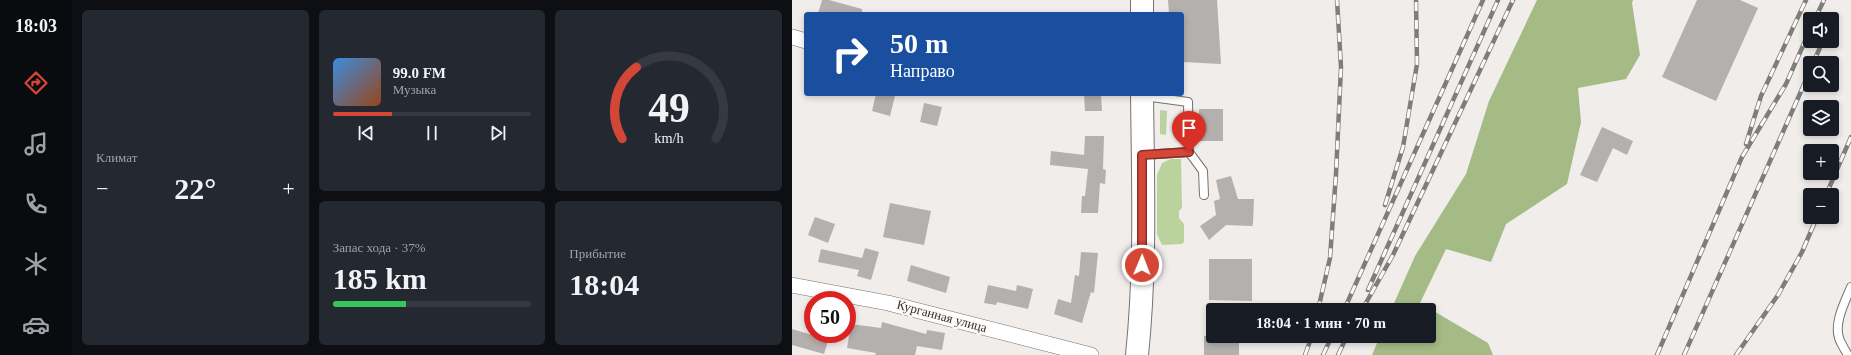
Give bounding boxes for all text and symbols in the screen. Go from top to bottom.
map controls [1803,12,1839,224]
button: sound [1803,12,1839,48]
text: 18:03 [15,16,57,36]
icon: right [824,28,876,80]
text: 50 m [890,28,948,59]
button: search [1803,56,1839,92]
text: Направо [890,61,955,81]
text: 99.0 FM [393,65,446,81]
icon: directions [22,69,50,97]
text: Музыка [393,82,436,97]
text: 49 [648,84,689,130]
button: layers [1803,100,1839,136]
pin [1172,111,1206,152]
icon: arrive [1178,117,1200,139]
icon: previous [355,122,377,144]
icon: pause [421,122,443,144]
icon: next [487,122,509,144]
text: km/h [654,129,683,145]
icon: music [22,130,50,158]
button: + [1803,144,1839,180]
text: Климат [96,150,137,165]
text: 22° [174,172,216,205]
text: − [96,176,108,201]
text: + [282,176,295,201]
button: − [1803,188,1839,224]
icon: phone [22,190,50,218]
text: Запас хода · 37% [333,240,426,255]
position arrow [1121,244,1163,286]
text: Прибытие [569,246,626,261]
icon: climate [22,250,50,278]
text: 185 km [333,262,427,295]
text: 18:04 [569,268,639,301]
speed limit sign: 50 [804,291,856,343]
street label: Курганная улица [895,297,989,335]
icon: car [22,311,50,339]
text: 18:04 · 1 мин · 70 m [1256,315,1386,331]

